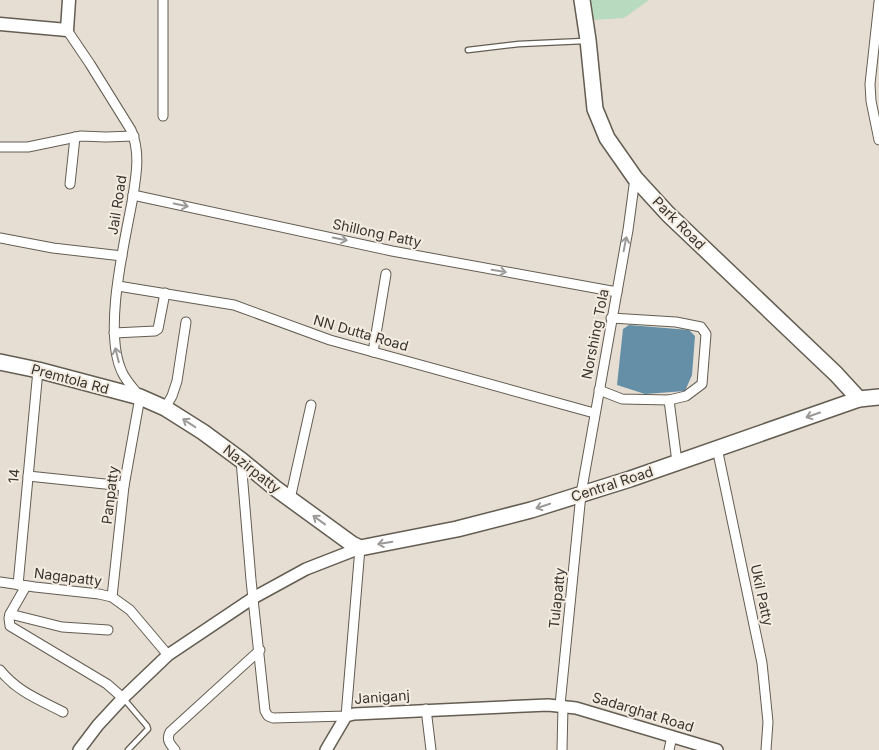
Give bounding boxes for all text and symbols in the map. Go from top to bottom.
street label: Jail Road [103,174,130,236]
street label: Park Road [649,193,709,253]
one-way arrow [172,201,188,210]
street label: Shillong Patty [331,215,423,250]
one-way arrow [331,235,347,245]
one-way arrow [621,237,631,253]
one-way arrow [491,267,507,276]
street label: Norshing Tola [577,287,612,381]
street label: NN Dutta Road [312,311,411,354]
one-way arrow [112,347,121,363]
street label: Premtola Rd [29,360,111,397]
one-way arrow [805,411,821,420]
one-way arrow [183,418,197,428]
street label: Nazirpatty [220,441,285,496]
street label: Central Road [569,462,655,505]
street label: Panpatty [97,465,122,525]
street label: 14 [4,468,23,484]
one-way arrow [535,502,551,511]
one-way arrow [313,515,327,526]
one-way arrow [377,539,393,549]
street label: Ukil Patty [748,563,777,627]
street label: Nagapatty [33,564,103,589]
street label: Tulapatty [545,567,568,629]
street label: Janiganj [354,686,410,707]
street label: Sadarghat Road [590,688,696,735]

